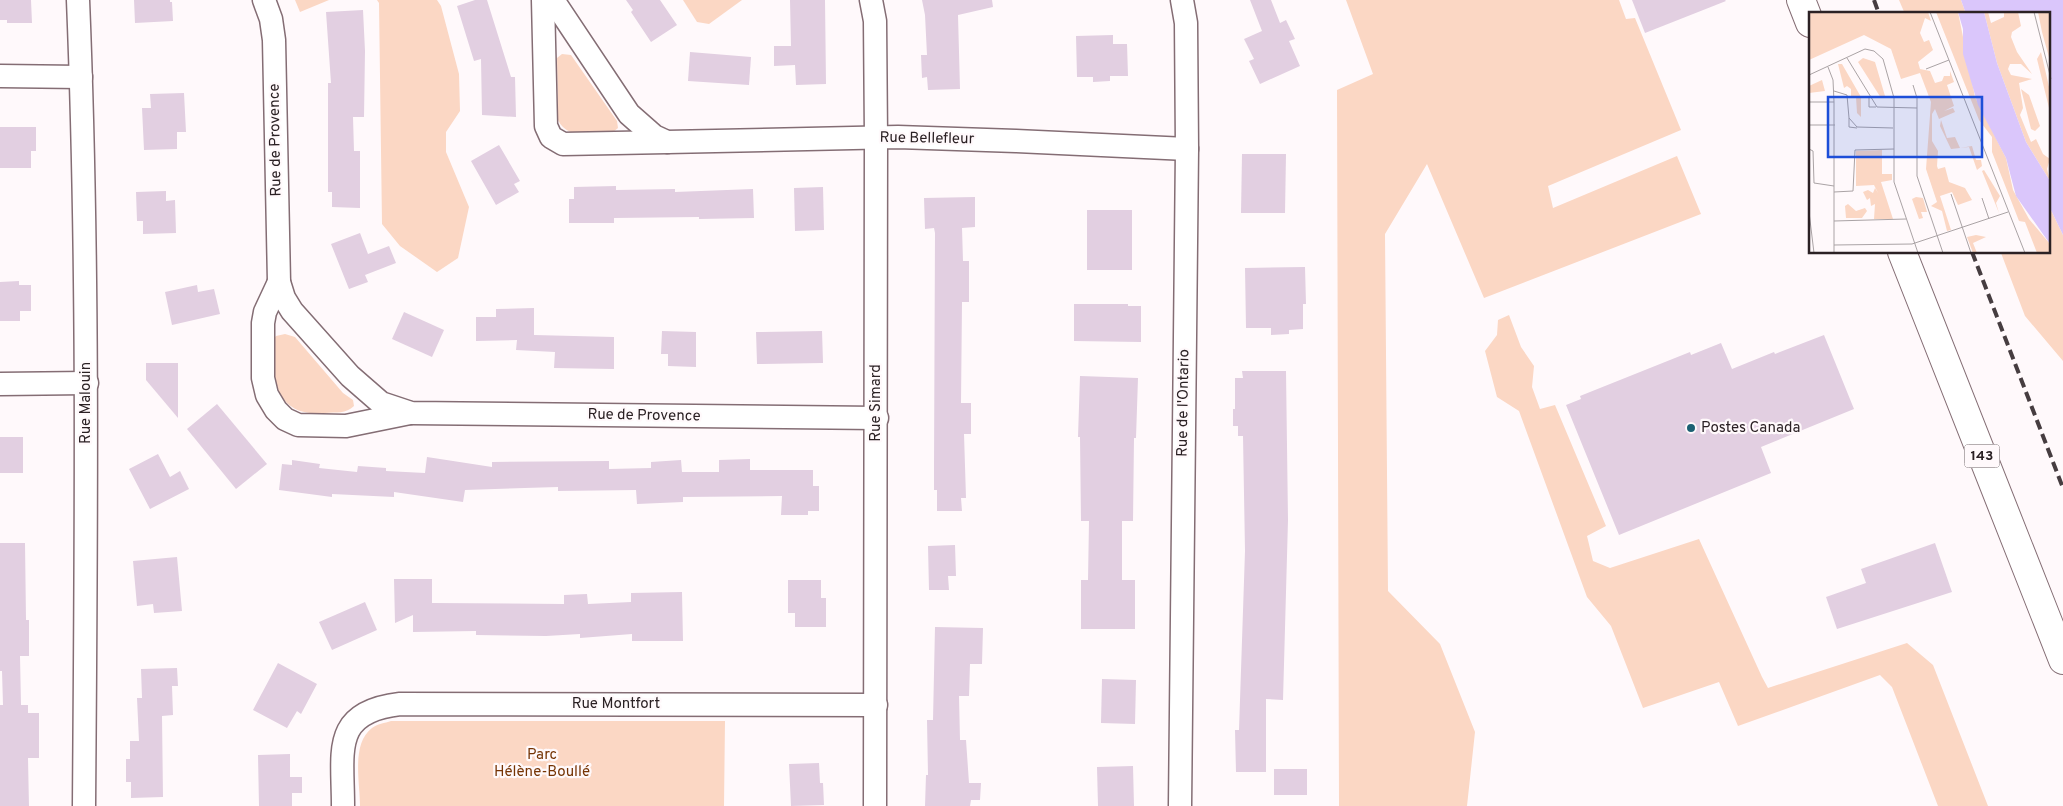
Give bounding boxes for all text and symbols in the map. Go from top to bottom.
inset map [1809,12,2050,254]
street label: Rue de Provence [266,83,286,197]
street label: Rue Bellefleur [879,129,975,149]
street label: Rue de l'Ontario [1174,349,1194,457]
street label: Rue Malouin [77,362,96,444]
street label: Rue Simard [867,364,886,442]
street label: Rue de Provence [587,406,701,426]
place label: Postes Canada [1701,419,1800,438]
marker: Postes Canada [1685,422,1697,434]
road number: 143 [1964,444,2000,468]
street label: Rue Montfort [572,695,660,714]
park label: Parc Hélène-Boullé [494,746,590,782]

